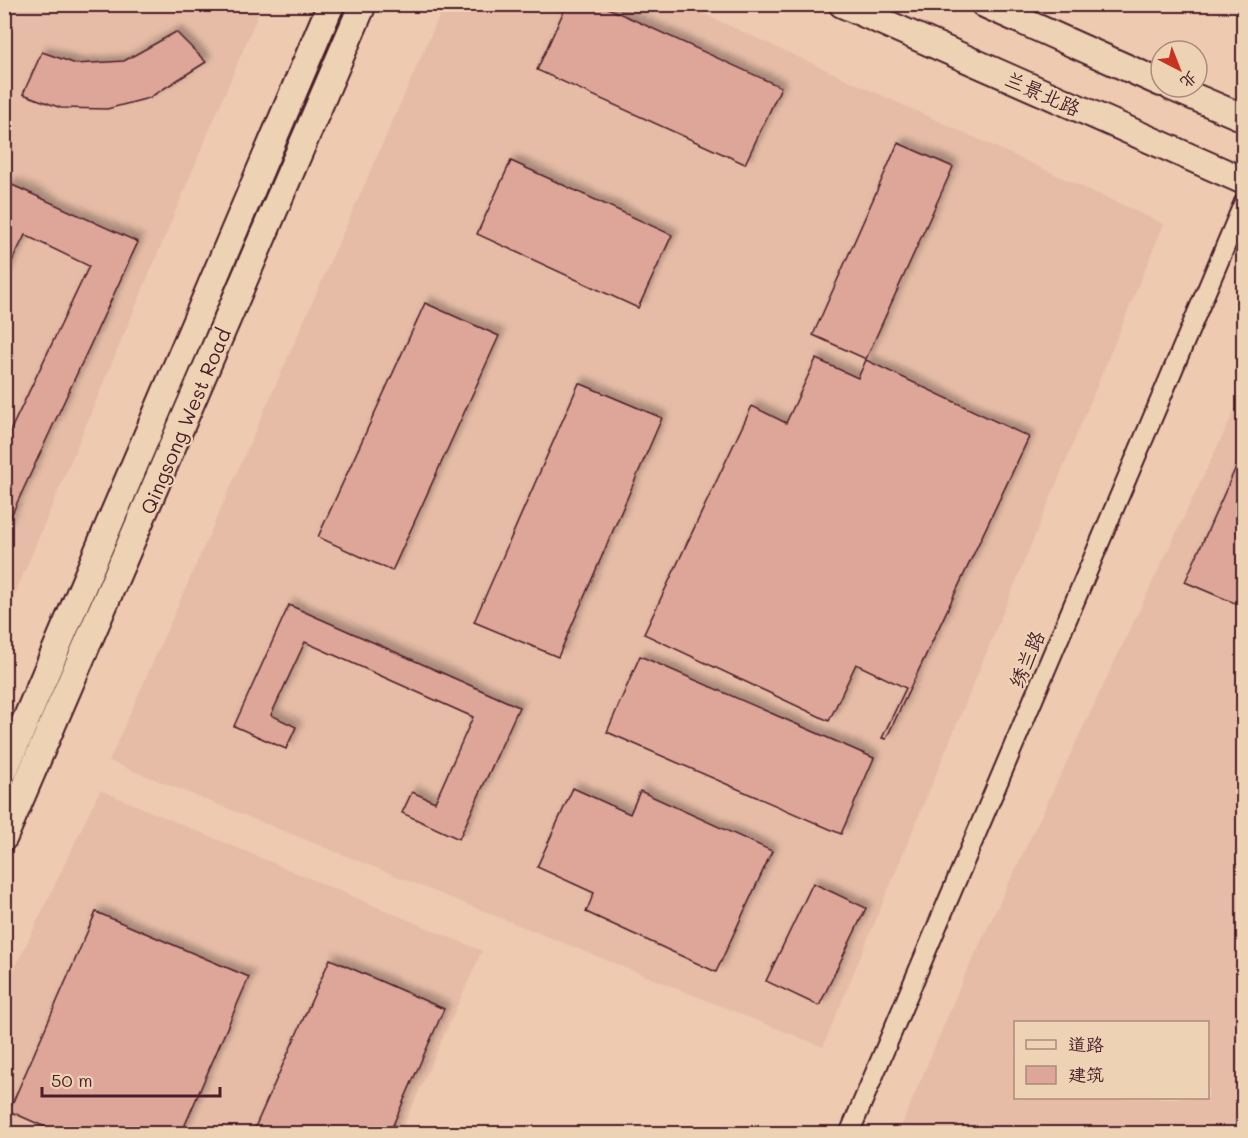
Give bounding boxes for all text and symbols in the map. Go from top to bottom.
north arrow [1149,39,1209,99]
street label: 兰景北路 [1001,65,1086,122]
text: 北 [1176,67,1202,94]
street label: Qingsong West Road [134,324,236,518]
street label: 绣兰路 [1002,625,1050,692]
legend [1014,1021,1209,1099]
text: 道路 [1068,1032,1104,1056]
scale bar [42,1060,220,1098]
text: 建筑 [1068,1062,1104,1086]
text: 50 m [51,1068,93,1092]

